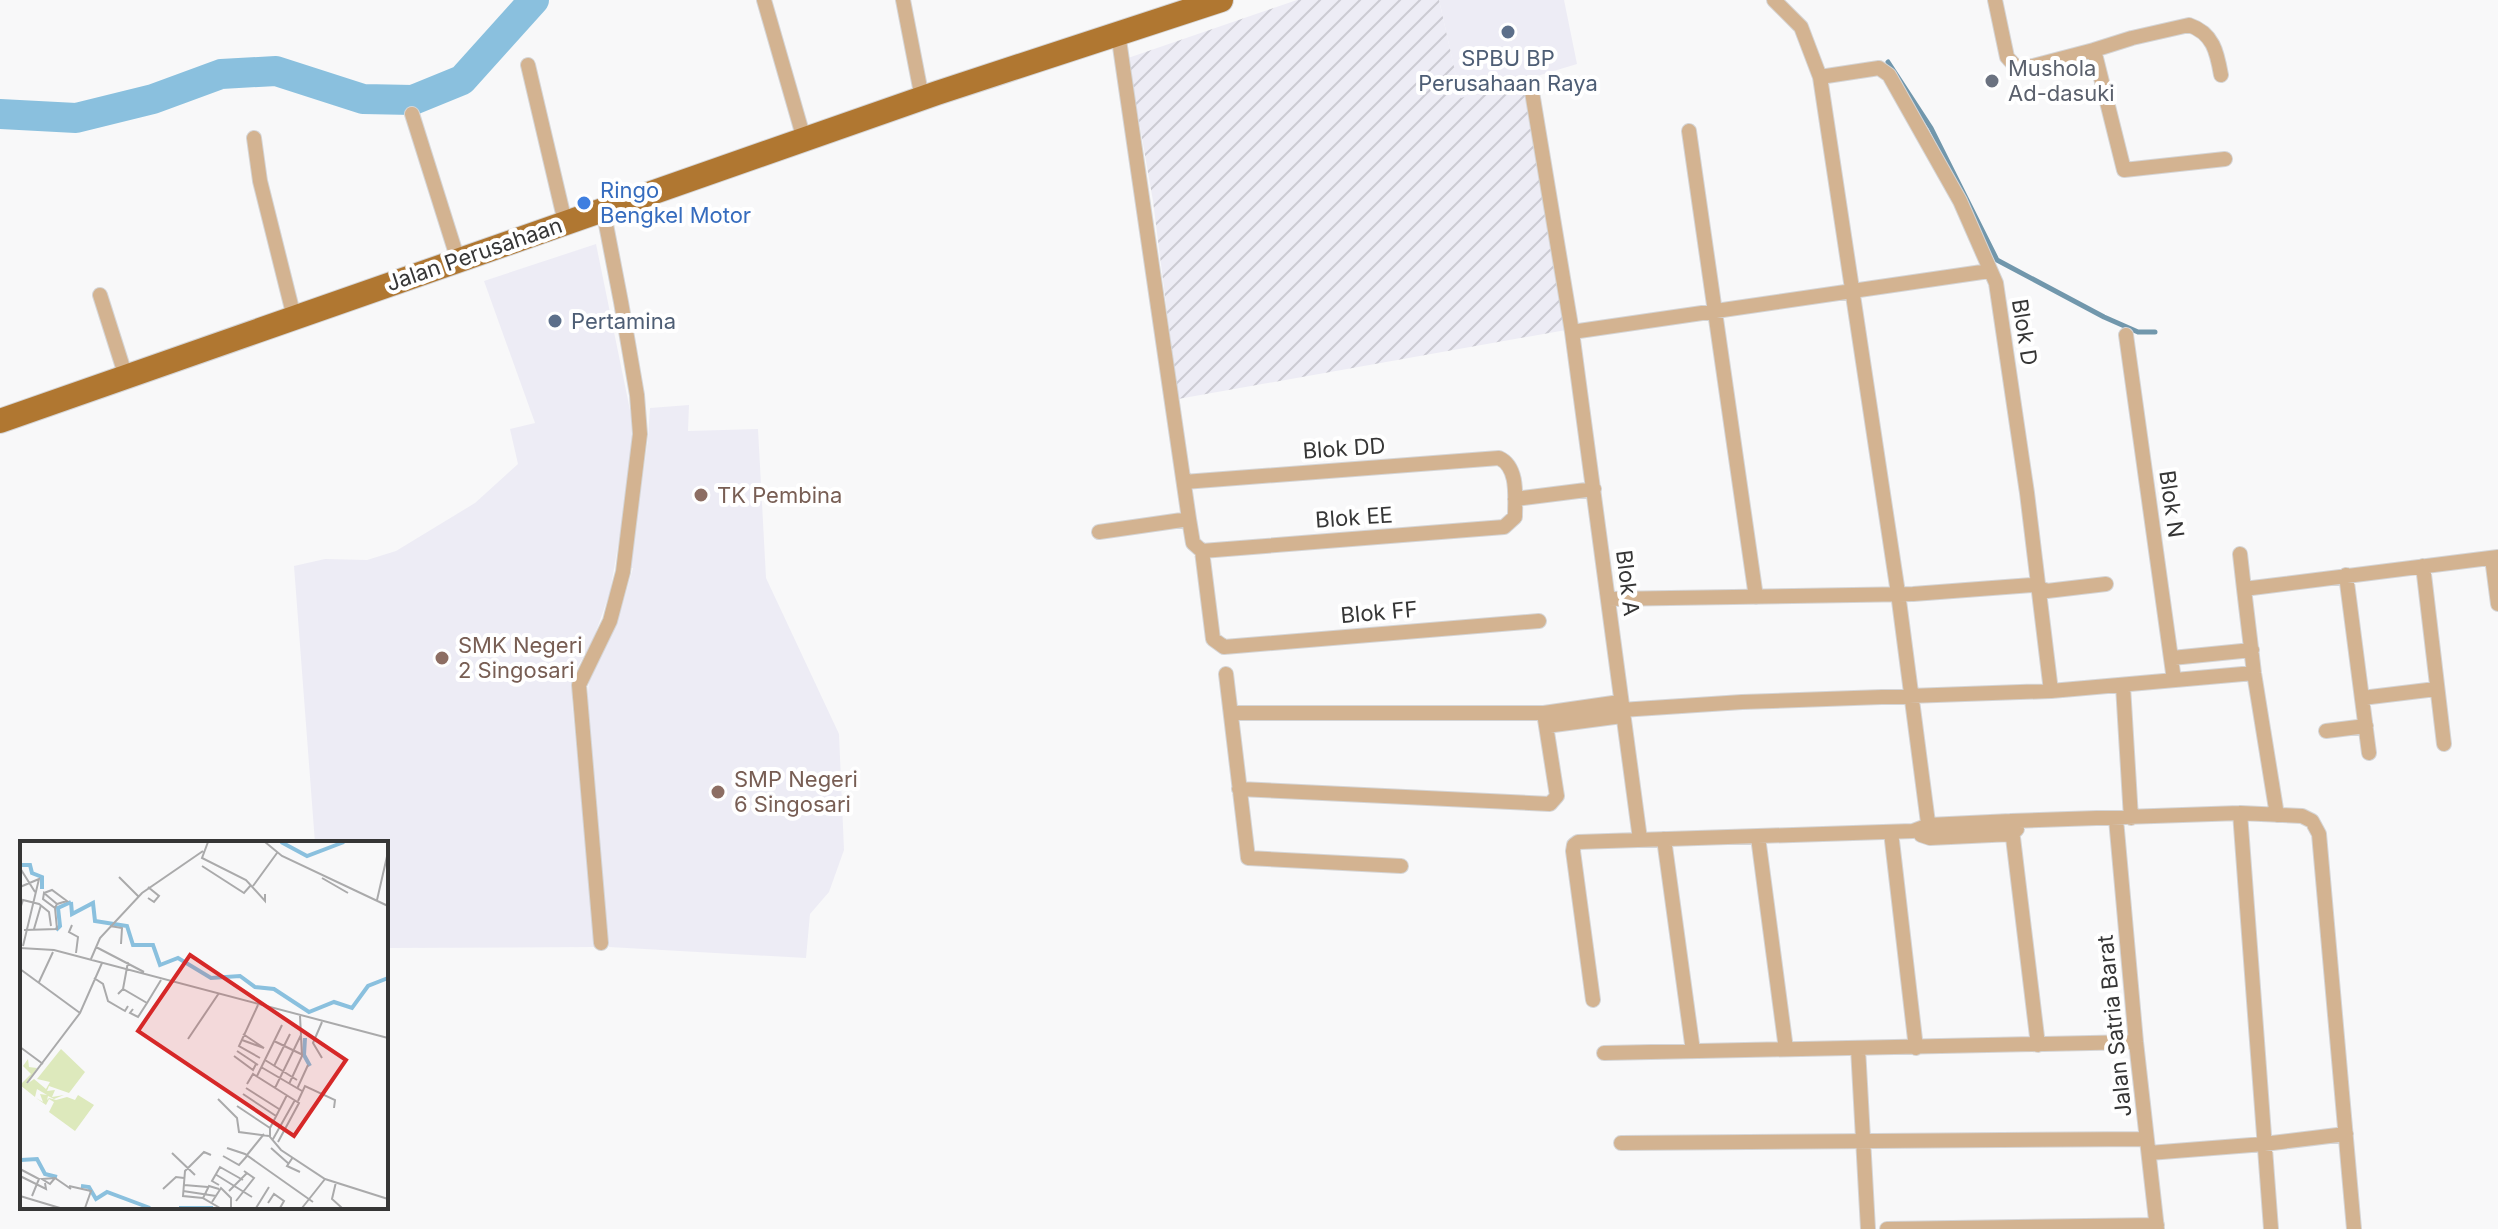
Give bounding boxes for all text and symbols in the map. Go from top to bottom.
marker: SPBU BP Perusahaan Raya [1499,23,1517,41]
place label: SPBU BP Perusahaan Raya [1418,45,1598,96]
place label: Mushola Ad-dasuki [2008,55,2115,106]
marker: Mushola Ad-dasuki [1983,72,2001,90]
place label: Ringo Bengkel Motor [600,177,751,228]
marker: Ringo Bengkel Motor [575,194,593,212]
street label: Jalan Perusahaan [383,212,565,296]
street label: Blok D [2007,297,2043,367]
place label: Pertamina [571,308,676,334]
marker: Pertamina [546,312,564,330]
street label: Blok DD [1302,432,1386,464]
street label: Blok N [2154,469,2190,539]
place label: TK Pembina [717,482,842,508]
marker: TK Pembina [692,486,710,504]
street label: Blok EE [1314,501,1394,533]
street label: Blok A [1611,548,1645,618]
street label: Blok FF [1339,596,1419,628]
place label: SMK Negeri 2 Singosari [458,632,583,683]
marker: SMK Negeri 2 Singosari [433,649,451,667]
place label: SMP Negeri 6 Singosari [734,766,858,817]
marker: SMP Negeri 6 Singosari [709,783,727,801]
inset map [20,841,388,1209]
street label: Jalan Satria Barat [2092,934,2136,1118]

